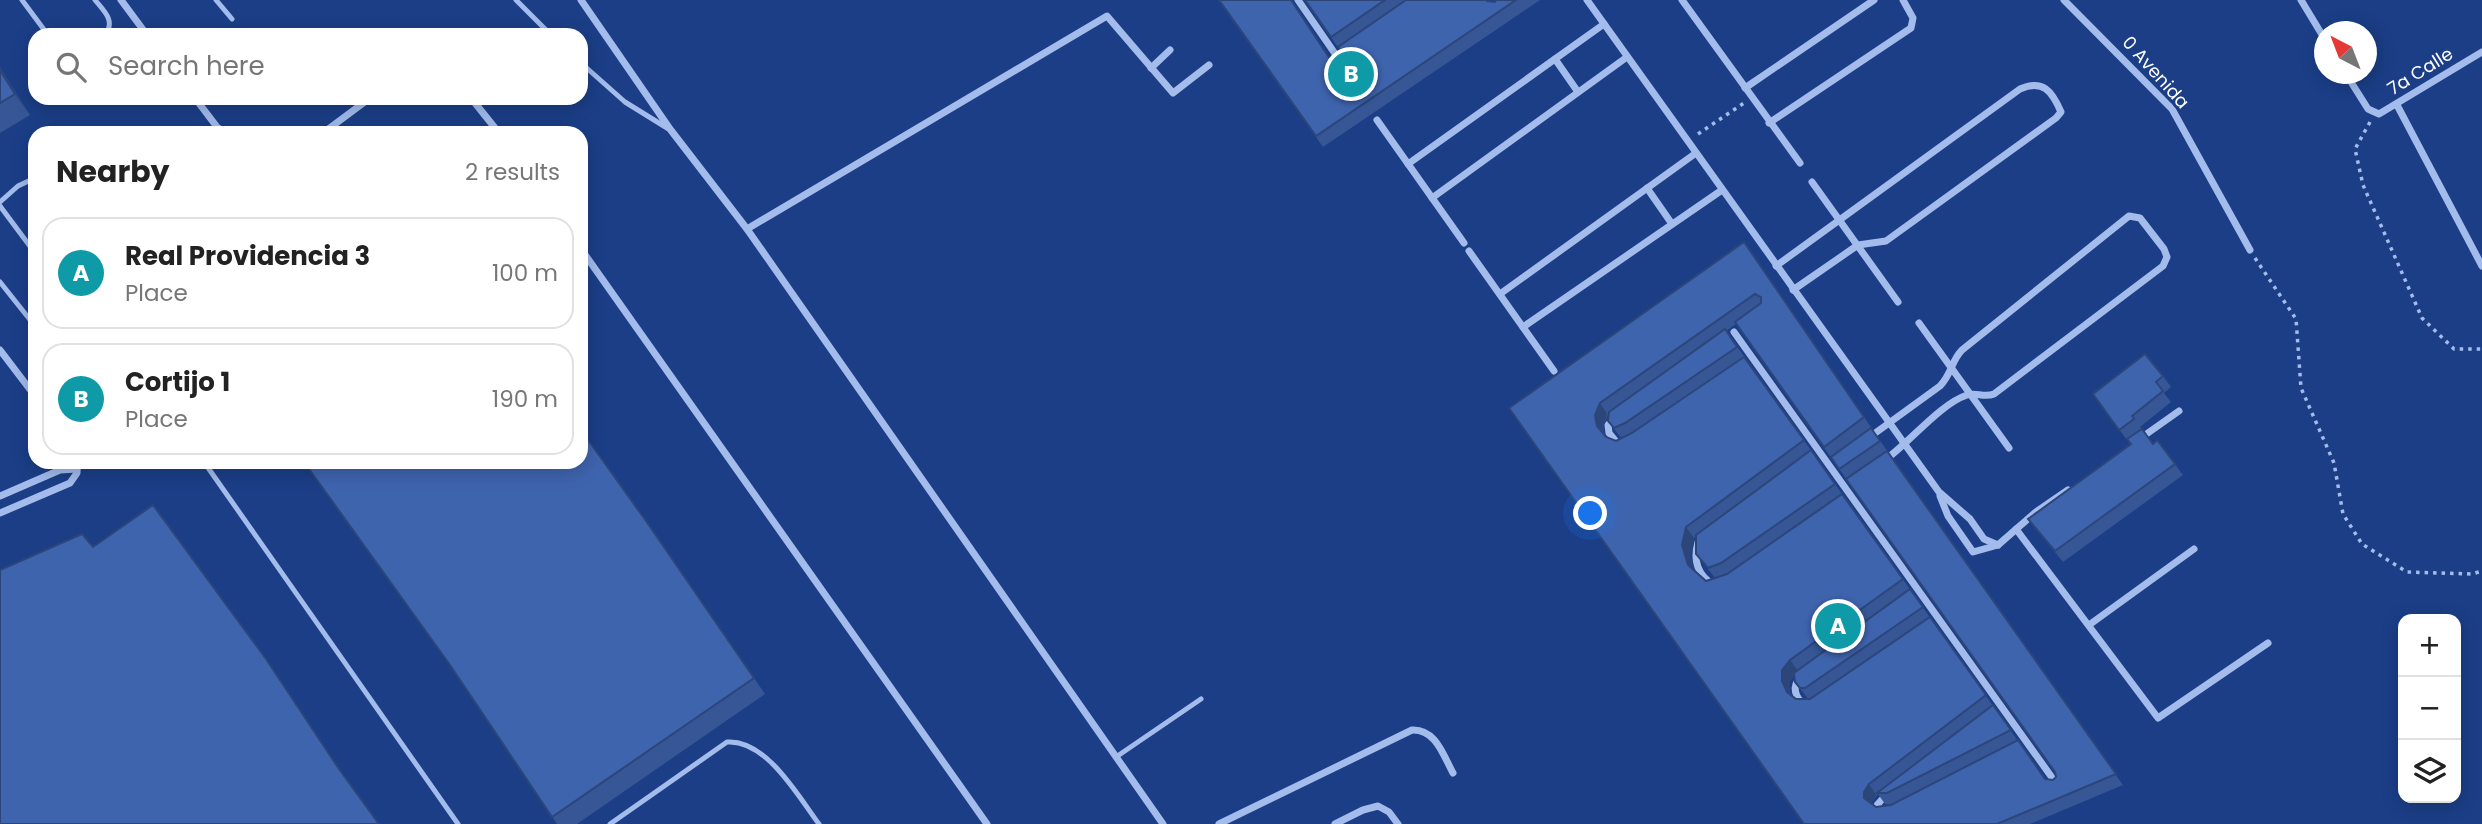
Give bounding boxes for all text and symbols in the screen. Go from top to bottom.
north arrow [2314,21,2377,84]
search box [28,28,588,105]
street label: 0 Avenida [2117,30,2195,114]
street label: 7a Calle [2382,41,2458,101]
icon: search [52,48,90,86]
text: Search here [108,48,265,84]
pin: B [1328,48,1374,100]
text: Nearby [56,150,170,193]
text: 2 results [465,156,560,188]
text: Real Providencia 3 [125,238,370,274]
text: A [73,257,89,289]
text: 100 m [492,257,558,289]
text: Place [125,277,188,309]
text: Cortijo 1 [125,364,230,400]
text: B [73,383,89,415]
text: 190 m [492,383,558,415]
text: Place [125,403,188,435]
your location [1573,496,1607,530]
pin: A [1815,600,1861,652]
map controls [2398,614,2461,803]
button: + [2398,614,2461,677]
button: − [2398,677,2461,740]
button: layers [2398,740,2461,803]

